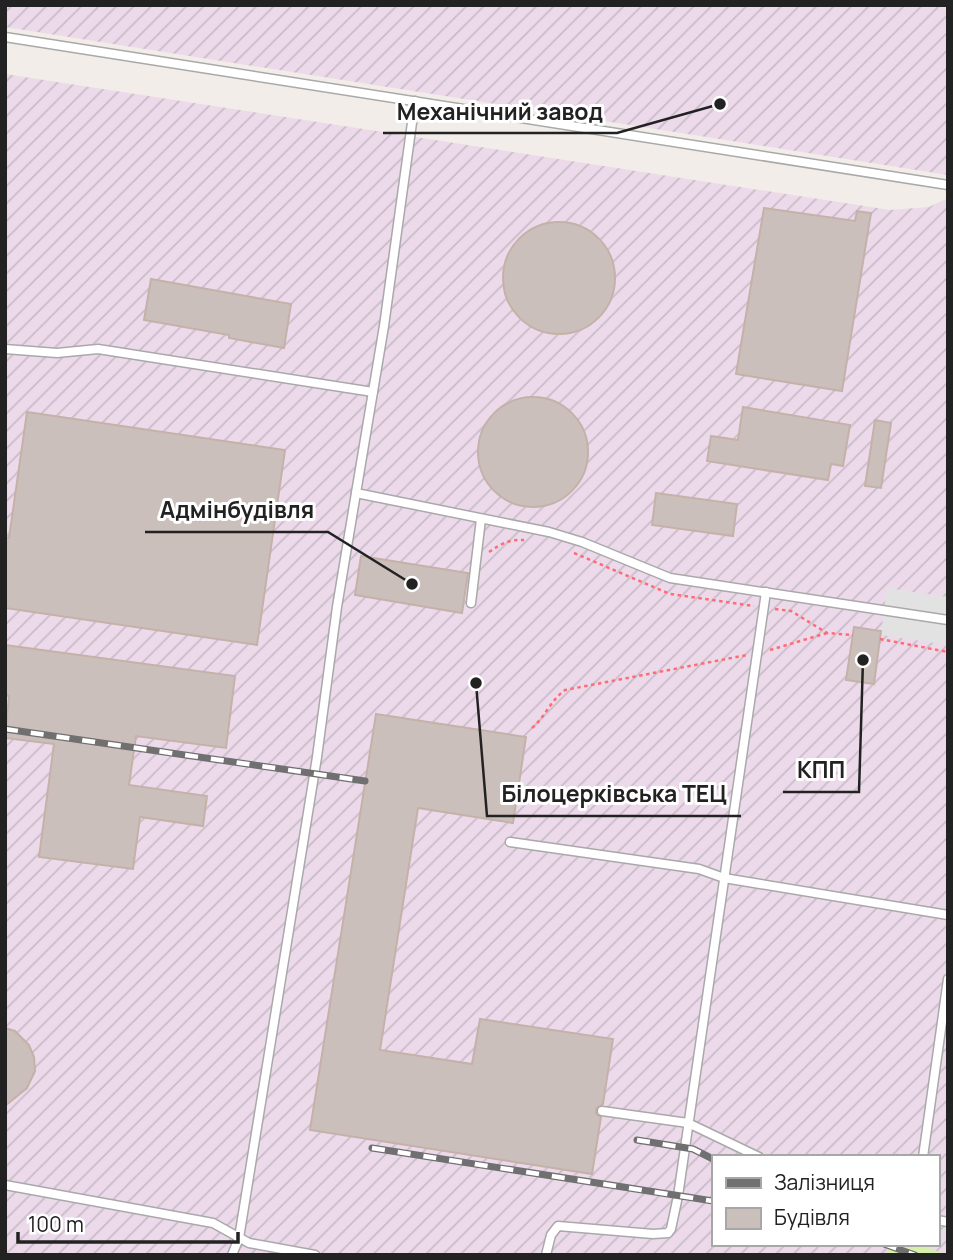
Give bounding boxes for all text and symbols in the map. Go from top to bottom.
callout: Механічний завод [383,89,617,133]
text: Механічний завод [397,95,603,127]
callout: Адмінбудівля [145,488,328,532]
text: Адмінбудівля [160,493,314,525]
callout: КПП [783,748,859,792]
text: КПП [797,753,845,785]
callout: Білоцерківська ТЕЦ [487,772,741,816]
text: Білоцерківська ТЕЦ [501,777,727,809]
legend [712,1155,939,1246]
text: Залізниця [774,1168,875,1196]
scale bar [18,1200,238,1244]
text: Будівля [774,1203,850,1231]
text: 100 m [28,1210,84,1238]

